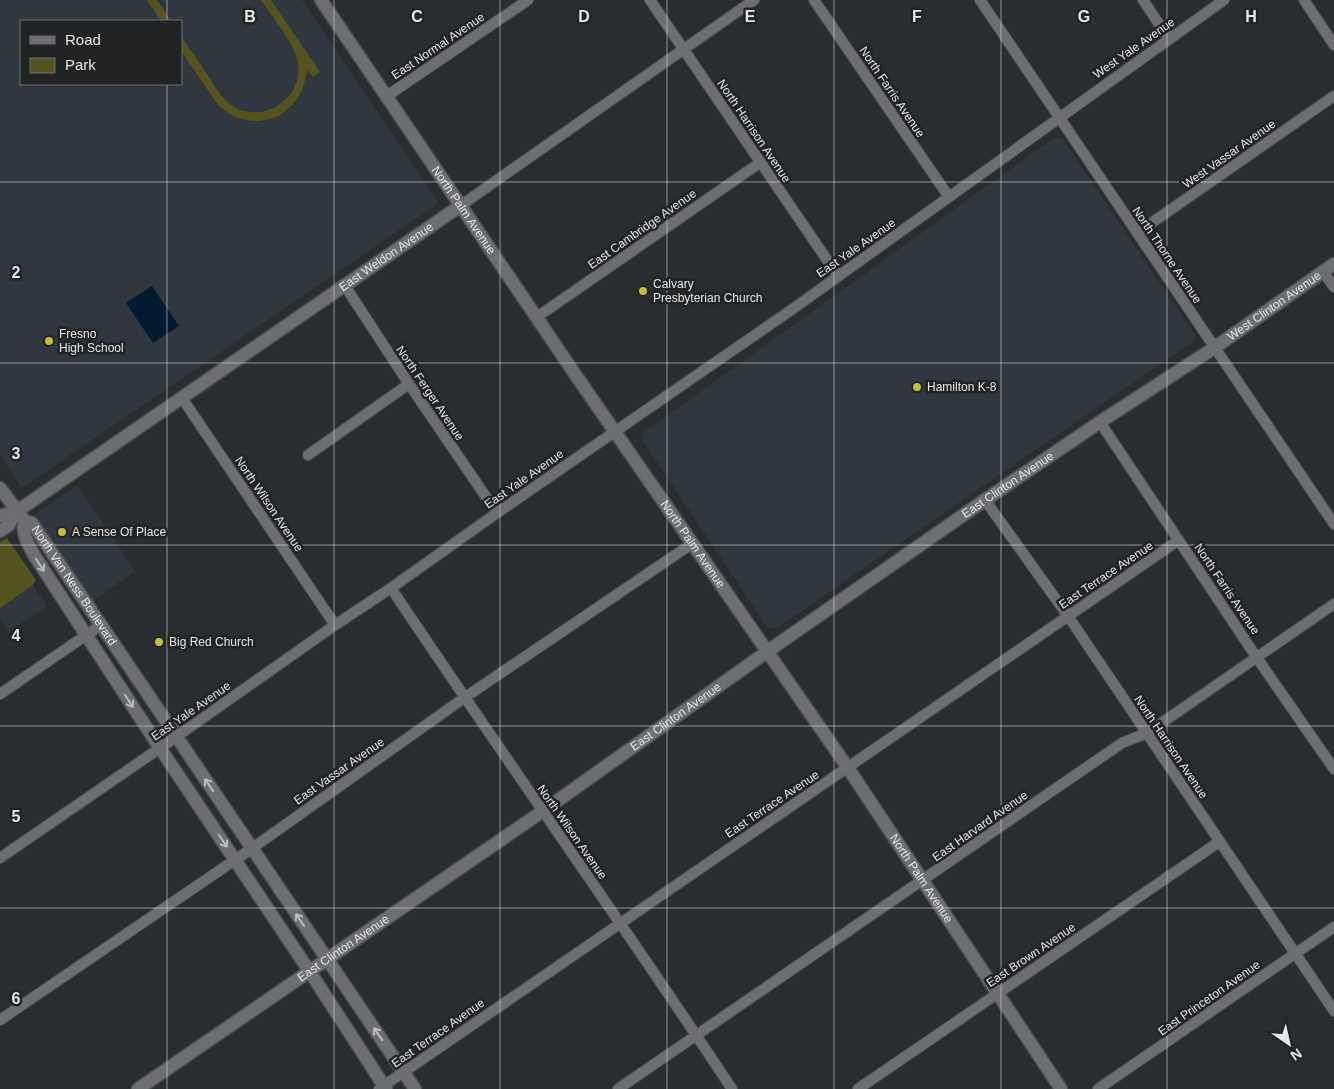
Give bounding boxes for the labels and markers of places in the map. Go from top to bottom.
place label: Calvary Presbyterian Church [653,277,762,305]
marker: Calvary Presbyterian Church [637,285,649,297]
place label: Fresno High School [59,327,124,355]
marker: Fresno High School [43,335,55,347]
place label: Hamilton K-8 [927,380,997,394]
marker: Hamilton K-8 [911,381,923,393]
place label: A Sense Of Place [72,525,166,539]
marker: A Sense Of Place [56,526,68,538]
place label: Big Red Church [169,635,254,649]
marker: Big Red Church [153,636,165,648]

